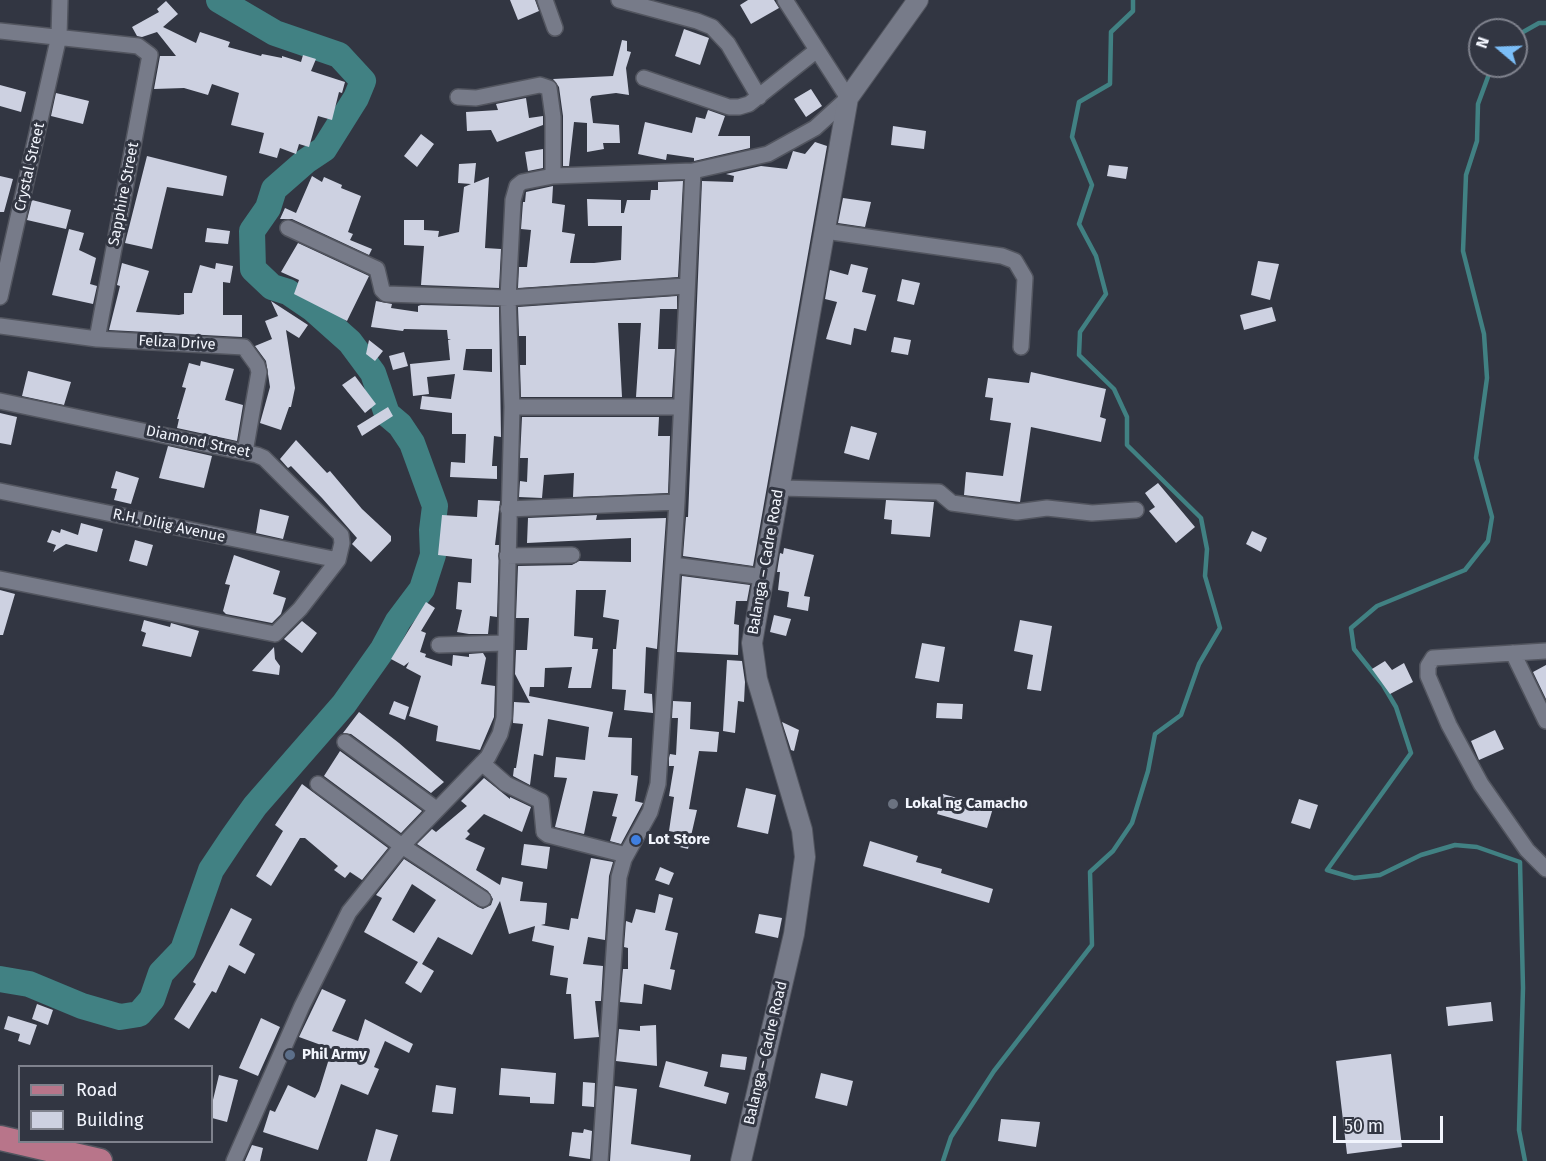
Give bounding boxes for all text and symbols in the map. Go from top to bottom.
north arrow [1468,18,1528,78]
text: N [1472,35,1493,51]
street label: Crystal Street [11,121,49,213]
street label: Sapphire Street [105,141,143,247]
street label: Feliza Drive [138,332,216,354]
street label: Diamond Street [144,422,252,462]
street label: Balanga – Cadre Road [744,488,788,636]
street label: R.H. Dilig Avenue [111,505,227,547]
place label: Lokal ng Camacho [905,795,1028,813]
marker: Lokal ng Camacho [886,797,900,811]
place label: Lot Store [648,831,710,849]
marker: Lot Store [629,833,643,847]
street label: Balanga – Cadre Road [741,979,791,1127]
place label: Phil Army [302,1046,367,1064]
marker: Phil Army [283,1048,297,1062]
legend [18,1065,213,1143]
text: Road [76,1079,118,1101]
scale bar [1336,1104,1446,1142]
text: Building [76,1109,143,1131]
text: 50 m [1344,1115,1383,1137]

